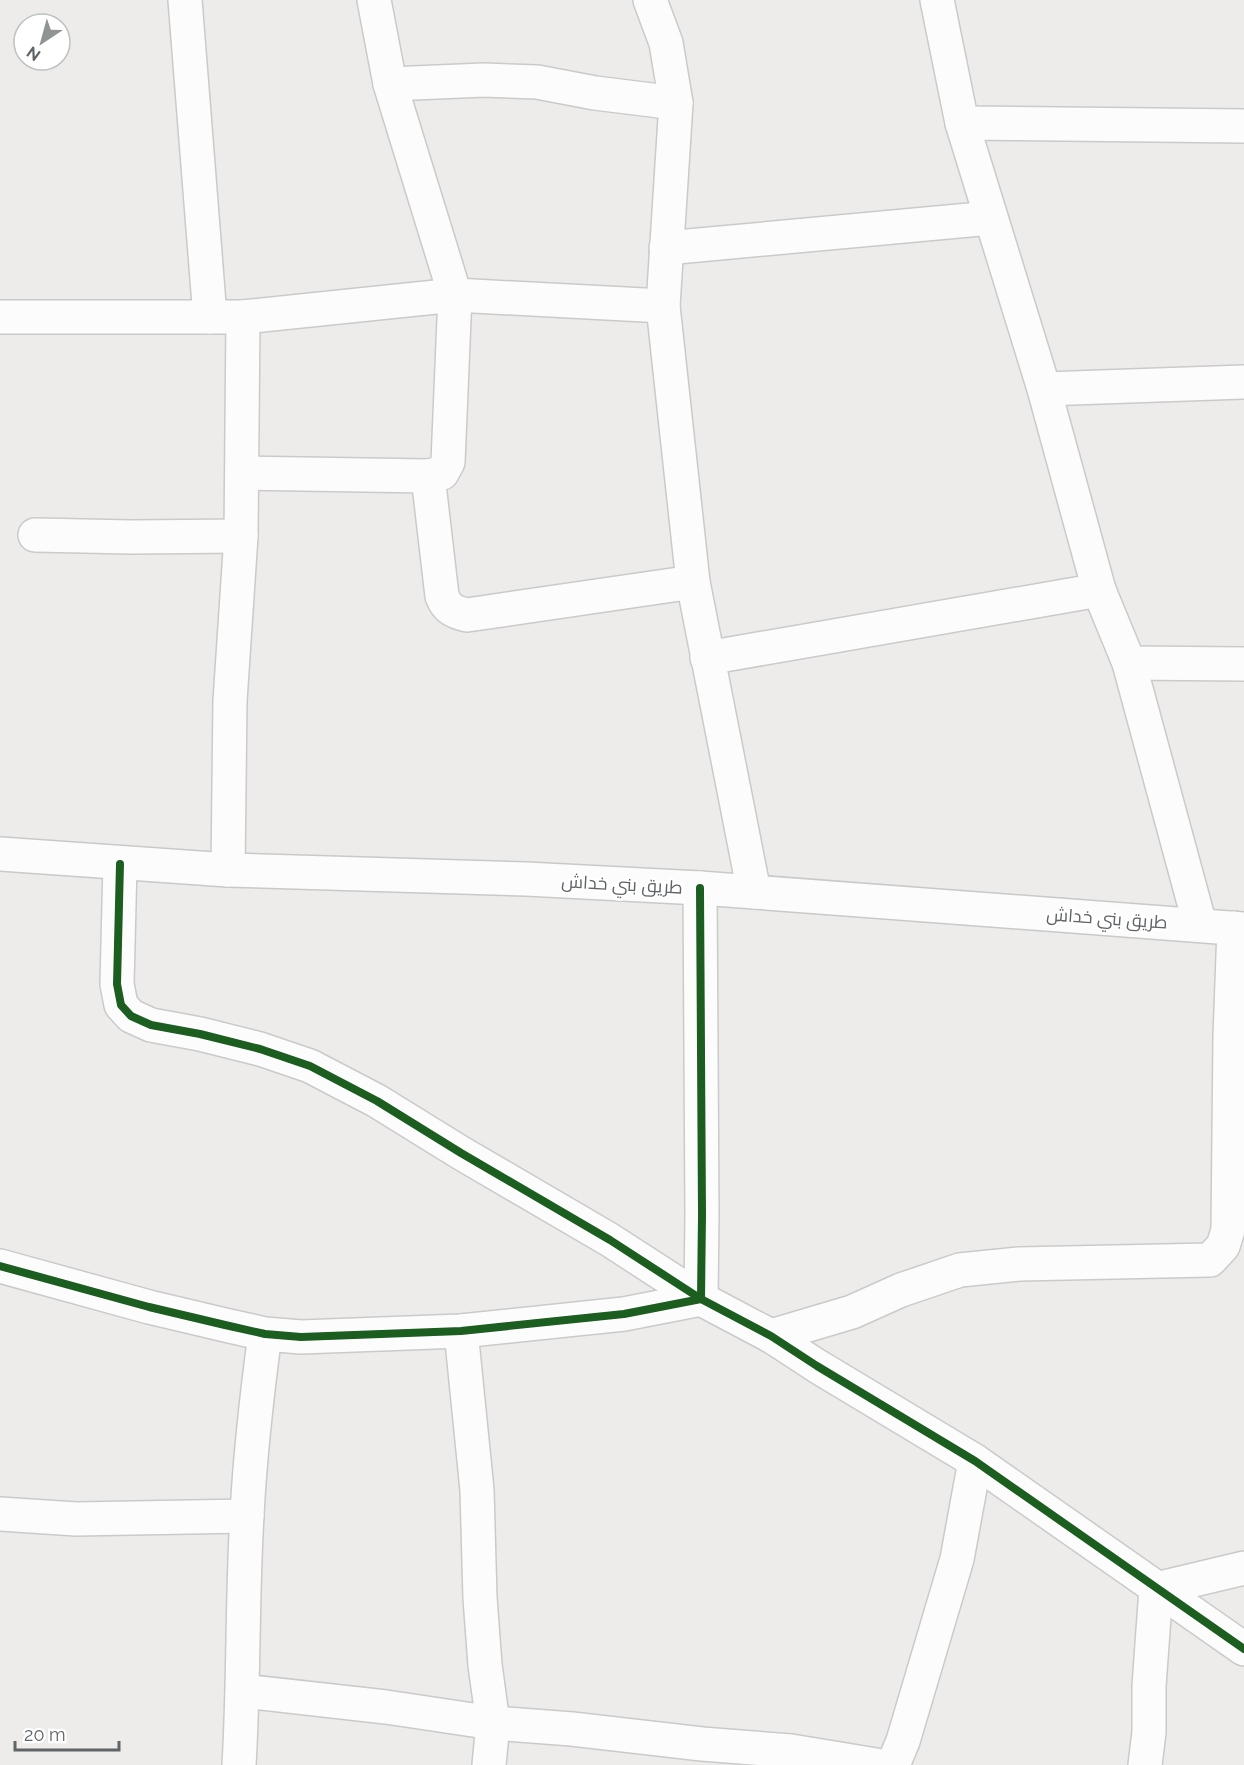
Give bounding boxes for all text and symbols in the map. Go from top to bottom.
north arrow [12,12,72,72]
text: N [23,42,44,65]
street label: طريق بني خداش [561,870,683,902]
street label: طريق بني خداش [1045,903,1168,937]
scale bar [15,1714,118,1752]
text: 20 m [24,1724,66,1745]

